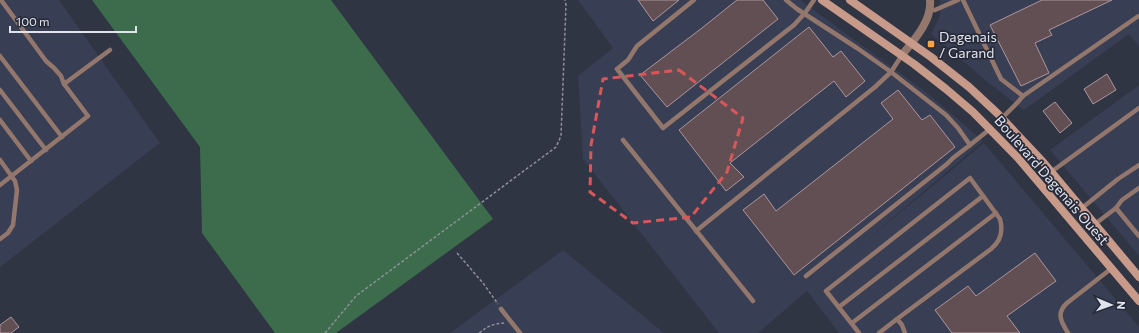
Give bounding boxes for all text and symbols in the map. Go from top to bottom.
scale bar [10,8,136,34]
text: 100 m [16,14,50,28]
place label: Dagenais / Garand [939,28,997,61]
marker: Dagenais / Garand [926,39,936,49]
street label: Boulevard Dagenais Ouest [991,112,1113,248]
north arrow [1091,285,1131,325]
text: N [1115,301,1128,310]

